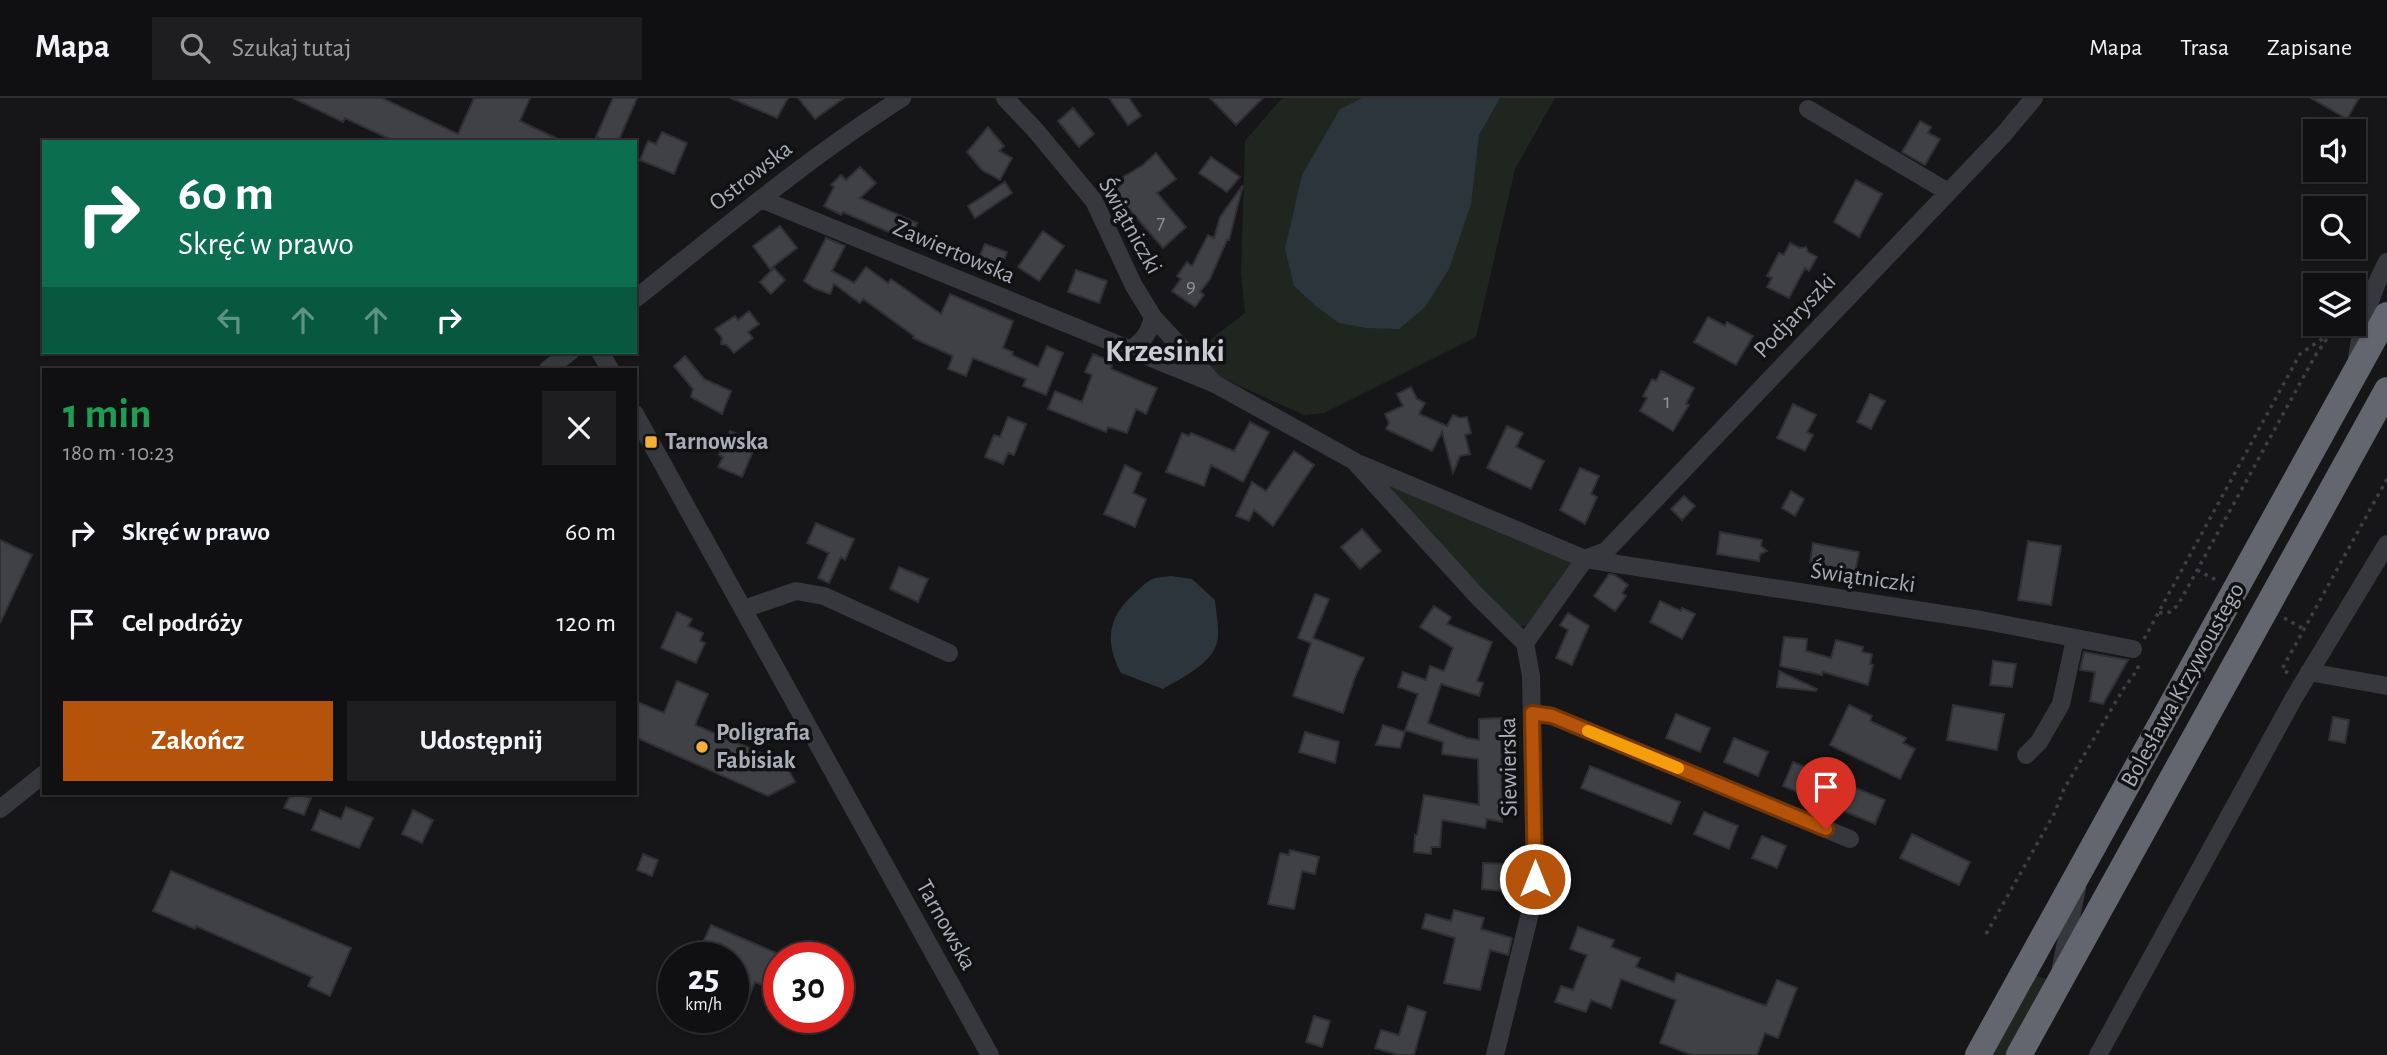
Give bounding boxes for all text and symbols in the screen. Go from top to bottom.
search box [152,17,642,80]
icon: search [176,29,214,67]
text: Mapa [35,31,110,64]
text: Szukaj tutaj [232,35,351,61]
text: Mapa [2089,36,2142,60]
text: Trasa [2180,36,2229,60]
text: Zapisane [2267,36,2352,60]
map controls [2303,119,2366,336]
button: sound [2303,119,2366,182]
street label: Ostrowska [705,137,797,215]
icon: right [63,168,154,259]
text: 60 m [178,170,274,219]
street label: Świątniczki [1094,173,1168,278]
button: search [2303,196,2366,259]
house number: 7 [1157,212,1166,233]
street label: Zawiertowska [890,216,1018,288]
text: Skręć w prawo [178,228,354,260]
street label: Podjaryszki [1749,269,1841,363]
button: layers [2303,273,2366,336]
house number: 9 [1186,275,1196,296]
icon: left [211,301,249,339]
icon: ahead [284,301,322,339]
icon: ahead [357,301,395,339]
icon: right [430,301,468,339]
district label: Krzesinki [1105,335,1225,367]
button: close [542,391,616,465]
house number: 1 [1663,391,1671,412]
text: 1 min [63,393,152,435]
place label: Tarnowska [665,430,769,454]
marker: Tarnowska [643,434,659,450]
text: 180 m · 10:23 [63,442,174,465]
icon: right [63,514,101,552]
text: Skręć w prawo [122,519,270,545]
text: 60 m [565,519,616,545]
street label: Świątniczki [1809,557,1917,597]
street label: Bolesława Krzywoustego [2117,579,2249,791]
icon: arrive [63,605,101,643]
text: Cel podróży [122,610,242,636]
text: 120 m [556,610,616,636]
button: Zakończ [63,701,333,781]
button: Udostępnij [347,701,616,781]
street label: Siewierska [1496,717,1522,817]
place label: Poligrafia Fabisiak [716,721,810,773]
marker: Poligrafia Fabisiak [694,739,710,755]
pin [1796,757,1856,829]
icon: arrive [1807,768,1845,806]
position arrow [1498,842,1572,916]
street label: Tarnowska [911,876,981,974]
speed limit sign: 30 [763,942,854,1033]
text: 25 [688,961,719,996]
text: km/h [685,996,722,1014]

